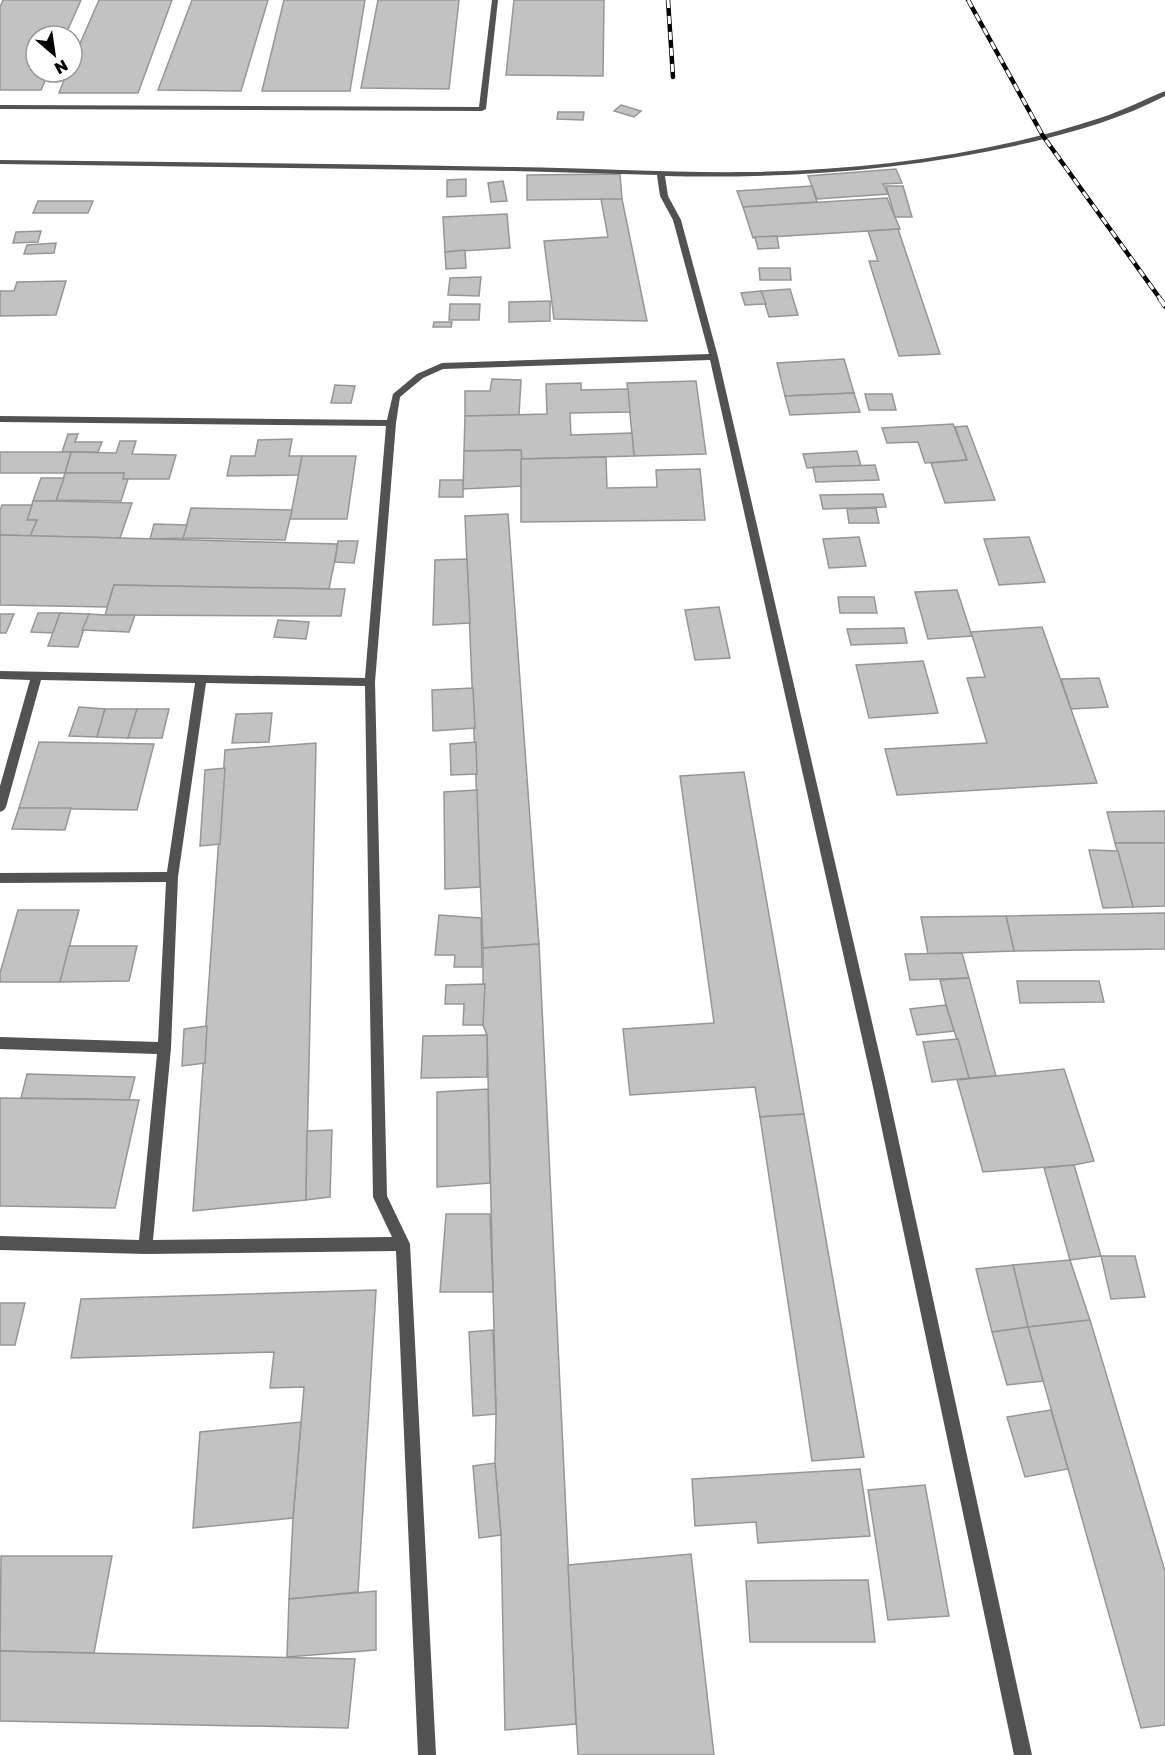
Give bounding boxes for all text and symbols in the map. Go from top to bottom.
north arrow [24,24,84,84]
text: N [51,55,71,79]

